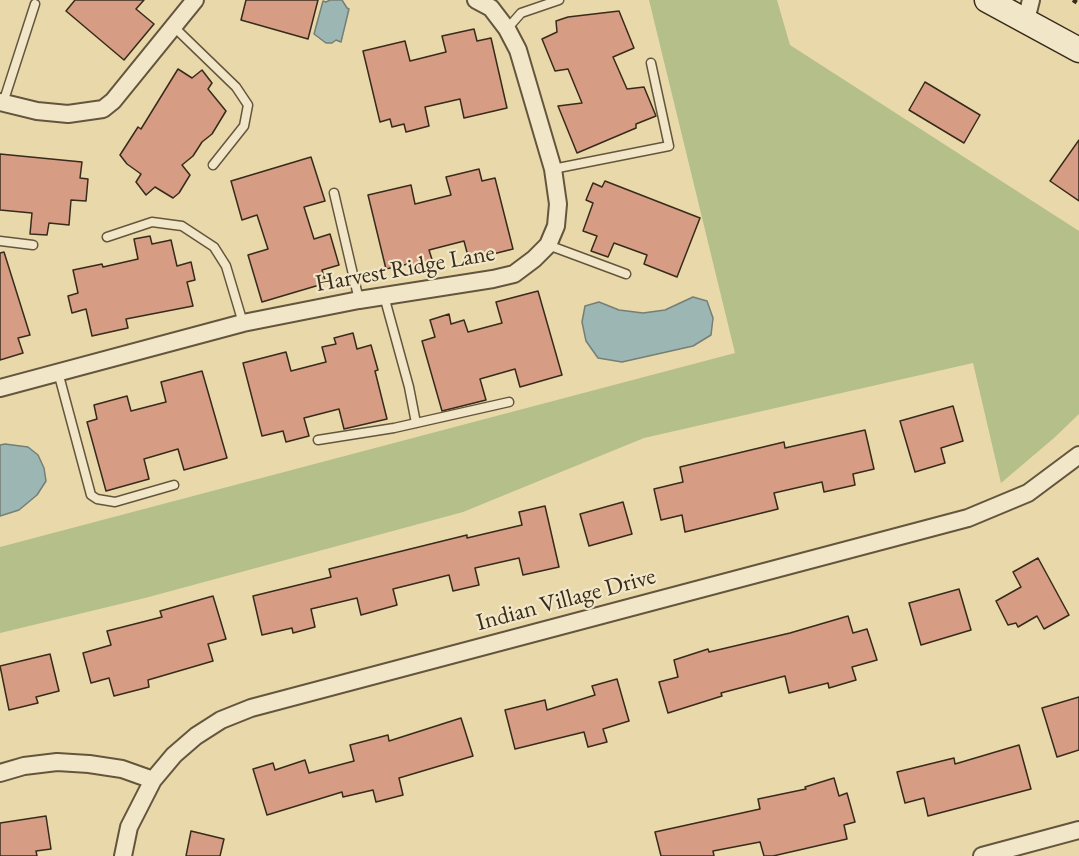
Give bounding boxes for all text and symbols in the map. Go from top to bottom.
street label: Harvest Ridge Lane [313,239,497,299]
street label: Indian Village Drive [473,562,659,638]

